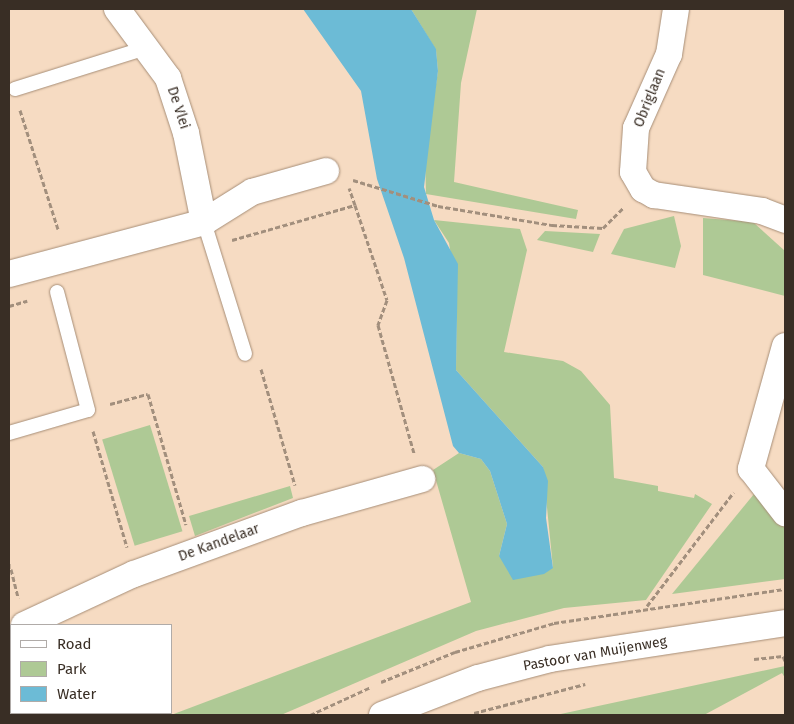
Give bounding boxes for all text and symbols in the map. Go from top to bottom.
street label: Obriglaan [631,66,669,130]
street label: De Vlei [163,85,193,131]
street label: De Kandelaar [176,521,262,565]
legend [10,624,172,714]
street label: Pastoor van Muijenweg [522,633,668,675]
text: Road [57,635,92,653]
text: Park [57,660,87,678]
text: Water [57,685,96,703]

